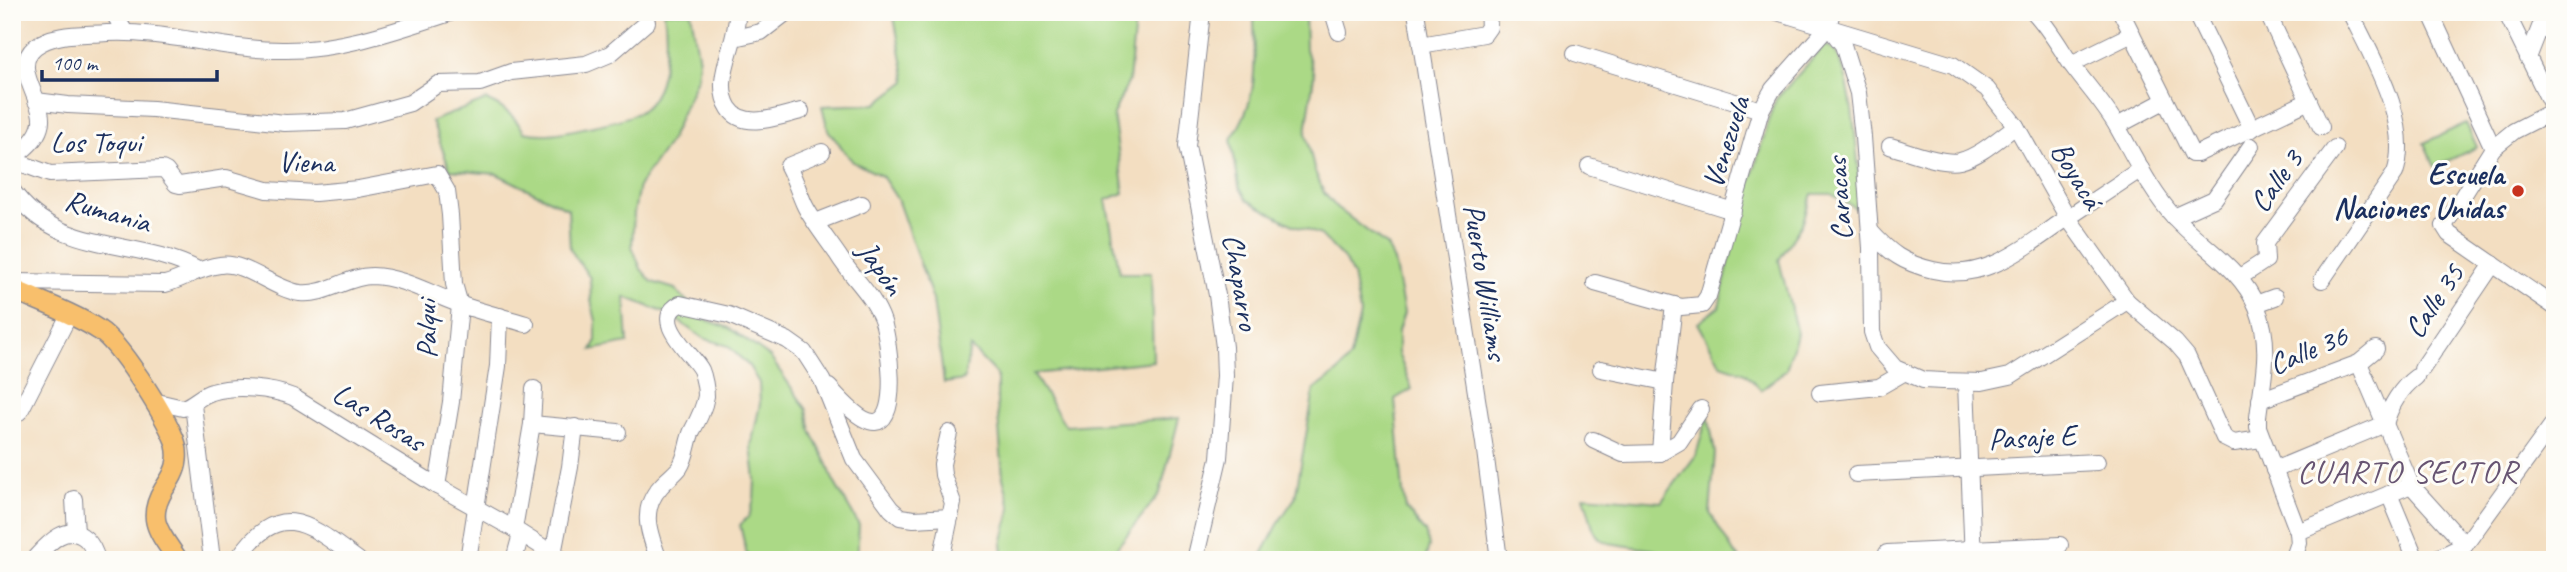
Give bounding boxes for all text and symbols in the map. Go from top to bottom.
scale bar [42,38,217,82]
text: 100 m [52,50,99,76]
street label: Venezuela [1693,89,1759,193]
street label: Los Toqui [51,123,145,161]
street label: Boyacá [2042,134,2113,218]
street label: Calle 3 [2241,140,2313,220]
street label: Viena [278,143,337,182]
street label: Caracas [1817,153,1861,242]
place label: Escuela Naciones Unidas [2334,155,2507,227]
street label: Rumania [61,181,157,242]
marker: Escuela Naciones Unidas [2510,183,2526,199]
street label: Puerto Williams [1455,201,1517,365]
street label: Chaparro [1214,231,1268,334]
street label: Japón [848,232,914,304]
street label: Calle 35 [2395,255,2473,345]
street label: Palqui [407,296,445,358]
street label: Calle 36 [2263,316,2354,383]
street label: Las Rosas [326,374,435,462]
street label: Pasaje E [1988,416,2081,458]
district label: CUARTO SECTOR [2297,451,2521,492]

